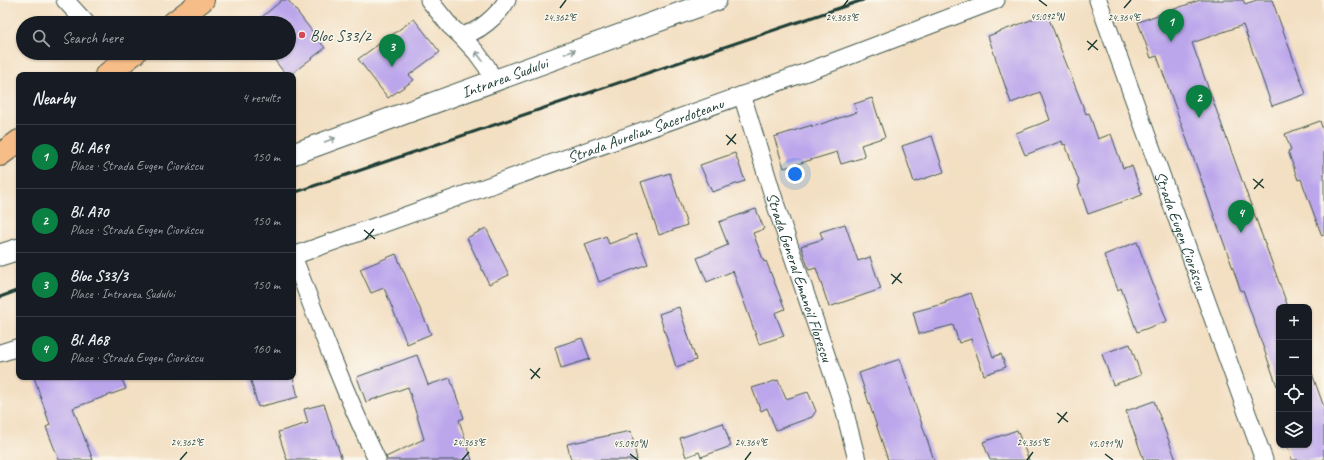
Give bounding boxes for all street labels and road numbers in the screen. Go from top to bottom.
street label: Intrarea Sudului [459,52,552,103]
street label: Strada Aurelian Sacerdoțeanu [565,93,727,168]
street label: Strada Eugen Ciorăscu [1150,169,1211,294]
street label: Strada General Emanoil Florescu [762,190,837,366]

